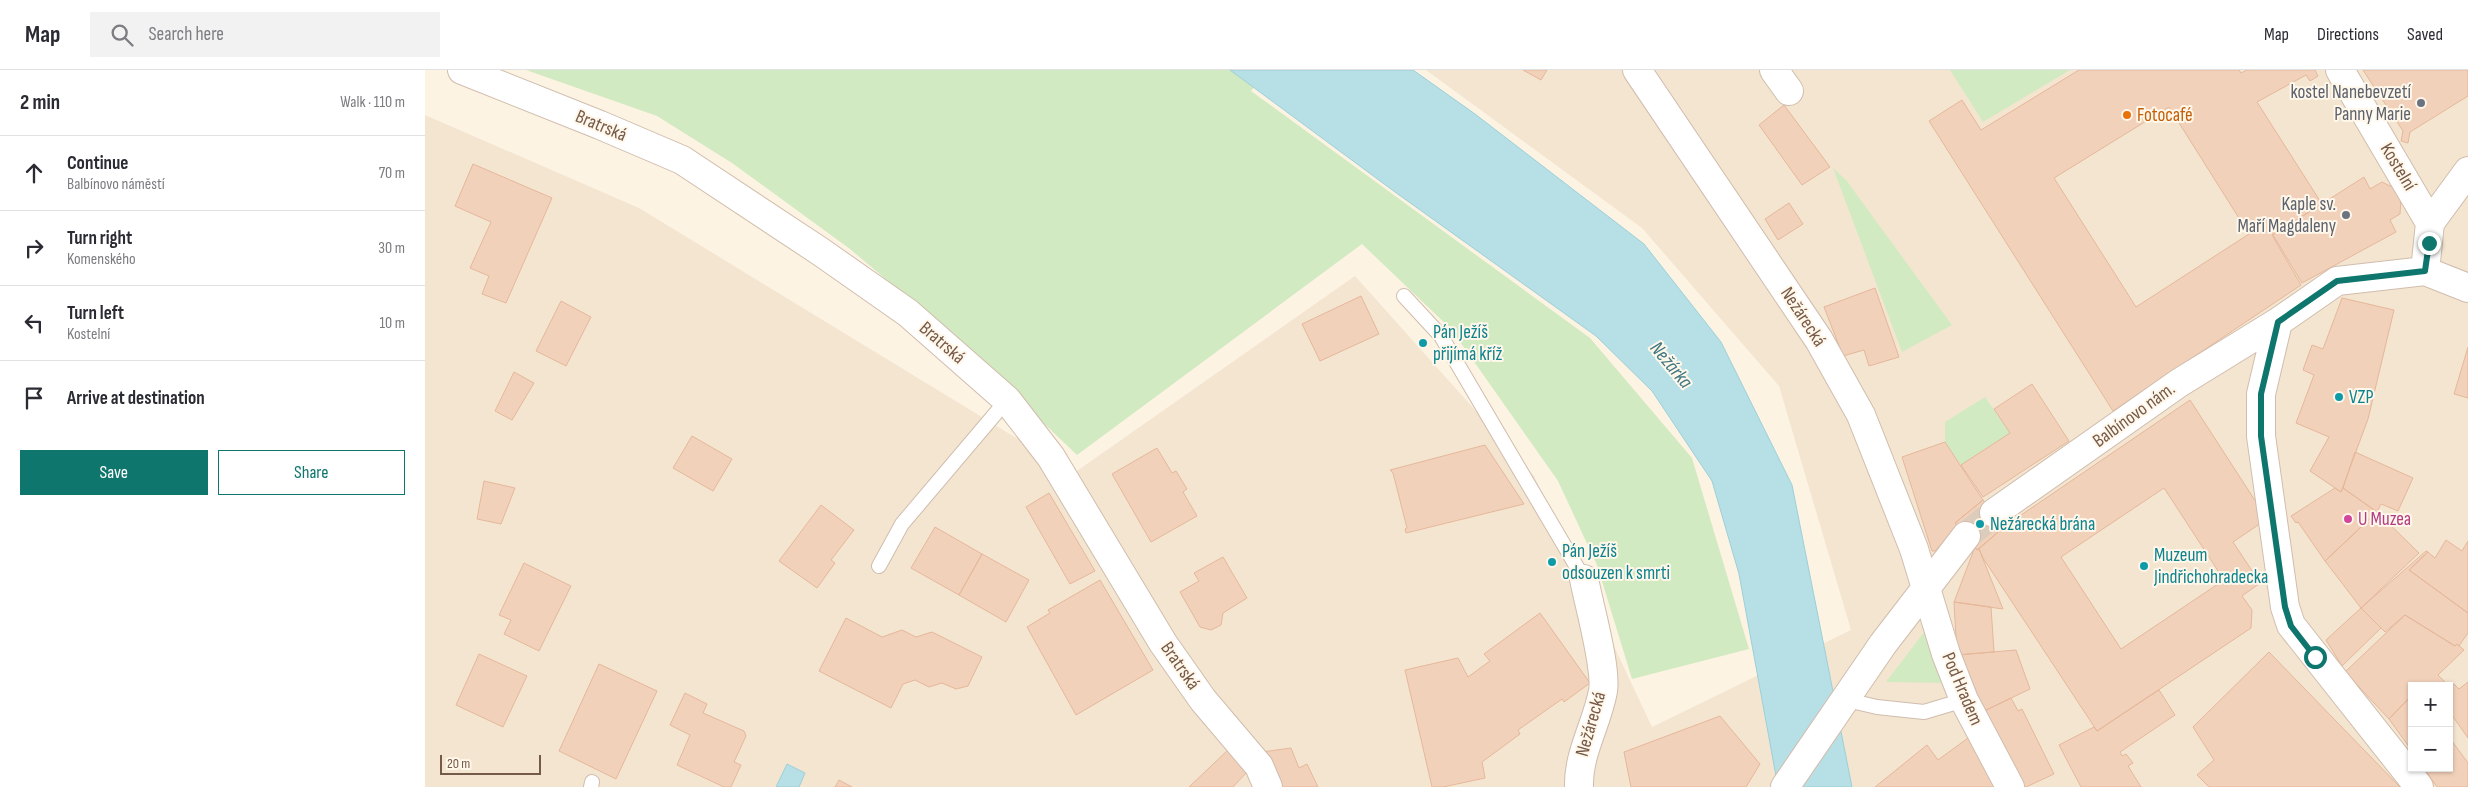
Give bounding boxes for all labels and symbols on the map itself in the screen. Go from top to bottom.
place label: kostel Nanebevzetí Panny Marie [2290,81,2411,126]
marker: kostel Nanebevzetí Panny Marie [2415,97,2427,109]
place label: Fotocafé [2137,104,2193,127]
street label: Bratrská [572,105,630,147]
marker: Fotocafé [2121,109,2133,121]
street label: Kostelní [2375,139,2421,195]
place label: Kaple sv. Maří Magdaleny [2237,193,2337,238]
marker: Kaple sv. Maří Magdaleny [2340,209,2352,221]
route end [2418,232,2441,255]
street label: Nežárecká [1775,283,1831,351]
street label: Bratrská [914,317,970,369]
place label: Pán Ježíš přijímá kříž [1433,321,1503,366]
marker: Pán Ježíš přijímá kříž [1417,337,1429,349]
water label: Nežárka [1645,337,1697,393]
street label: Balbínovo nám. [2088,377,2180,453]
place label: VZP [2349,386,2373,409]
marker: VZP [2333,391,2345,403]
place label: U Muzea [2358,508,2411,531]
place label: Nežárecká brána [1990,513,2095,536]
marker: U Muzea [2342,513,2354,525]
marker: Nežárecká brána [1974,518,1986,530]
place label: Pán Ježíš odsouzen k smrti [1562,540,1670,585]
place label: Muzeum Jindřichohradecka [2153,544,2268,589]
marker: Pán Ježíš odsouzen k smrti [1546,556,1558,568]
marker: Muzeum Jindřichohradecka [2138,560,2150,572]
street label: Bratrská [1155,638,1205,694]
route start [2304,646,2327,669]
street label: Pod Hradem [1936,649,1988,729]
street label: Nežárecká [1571,689,1611,759]
scale bar [440,752,541,775]

